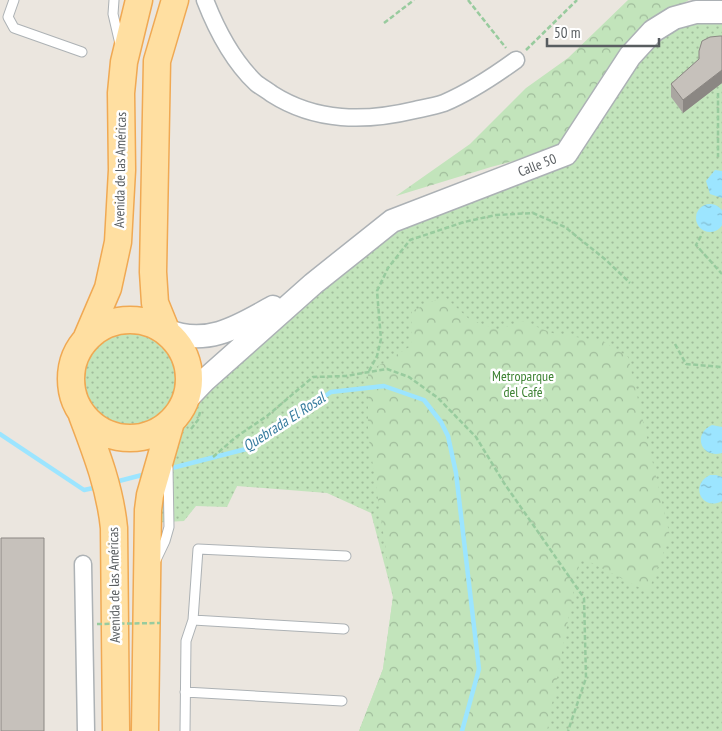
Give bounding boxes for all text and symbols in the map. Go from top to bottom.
scale bar [547,15,660,47]
text: 50 m [554,23,580,42]
street label: Avenida de las Américas [110,112,130,228]
street label: Calle 50 [515,149,559,181]
park label: Metroparque del Café [492,367,554,401]
water label: Quebrada El Rosal [239,387,330,455]
street label: Avenida de las Américas [104,527,124,643]

